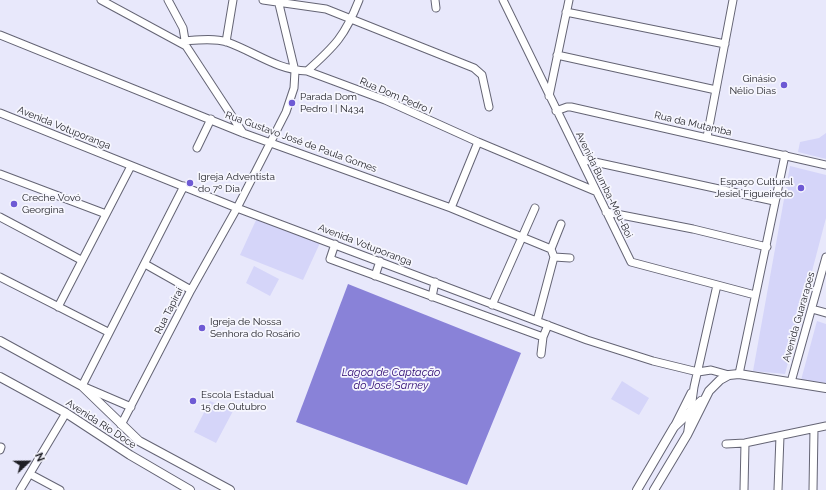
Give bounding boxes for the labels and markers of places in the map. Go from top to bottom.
place label: Ginásio Nélio Dias [729,73,776,96]
marker: Ginásio Nélio Dias [779,80,789,90]
place label: Parada Dom Pedro I | N434 [300,91,364,114]
marker: Parada Dom Pedro I | N434 [287,98,297,108]
place label: Igreja Adventista do 7º Dia [198,171,275,194]
place label: Espaço Cultural Jesiel Figueiredo [715,176,793,200]
marker: Igreja Adventista do 7º Dia [185,178,195,188]
marker: Espaço Cultural Jesiel Figueiredo [796,183,806,193]
place label: Creche Vovó Georgina [22,192,81,216]
marker: Creche Vovó Georgina [9,199,19,209]
place label: Igreja de Nossa Senhora do Rosário [210,316,300,340]
marker: Igreja de Nossa Senhora do Rosário [197,323,207,333]
place label: Escola Estadual 15 de Outubro [201,389,274,412]
marker: Escola Estadual 15 de Outubro [188,396,198,406]

